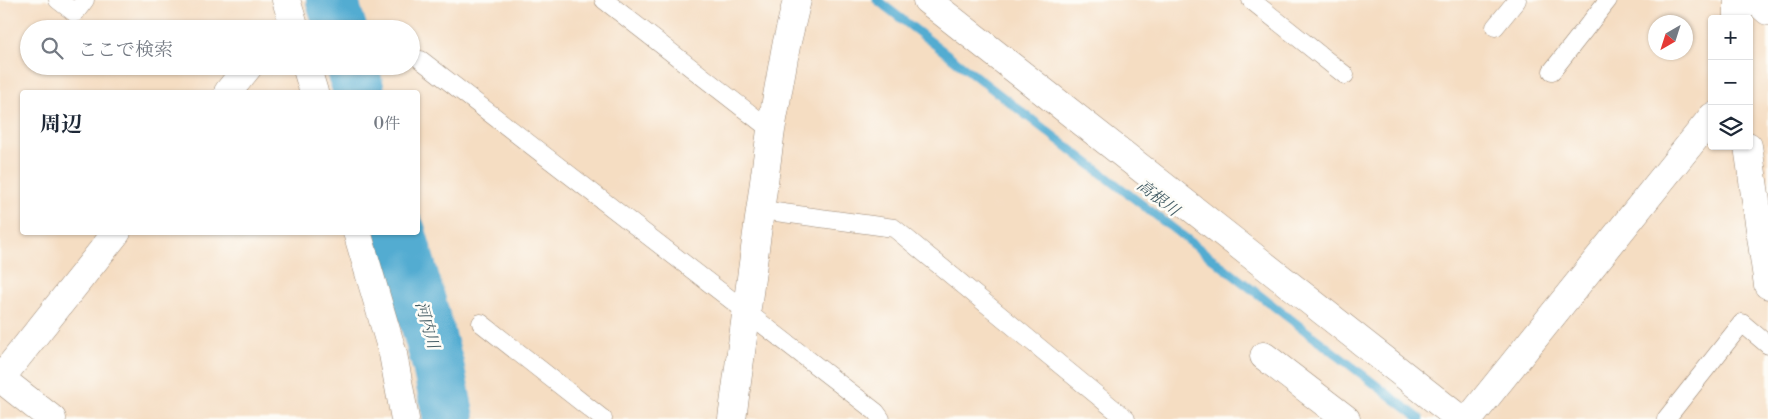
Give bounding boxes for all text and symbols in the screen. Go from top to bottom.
north arrow [1648,15,1693,60]
map controls [1708,15,1753,150]
button: + [1708,15,1753,60]
search box [20,20,420,75]
icon: search [38,34,66,62]
text: ここで検索 [78,38,173,62]
button: − [1708,60,1753,105]
button: layers [1708,105,1753,150]
text: 周辺 [40,112,82,138]
text: 0件 [373,114,400,134]
water label: 高根川 [1133,175,1185,222]
water label: 河内川 [411,299,444,353]

